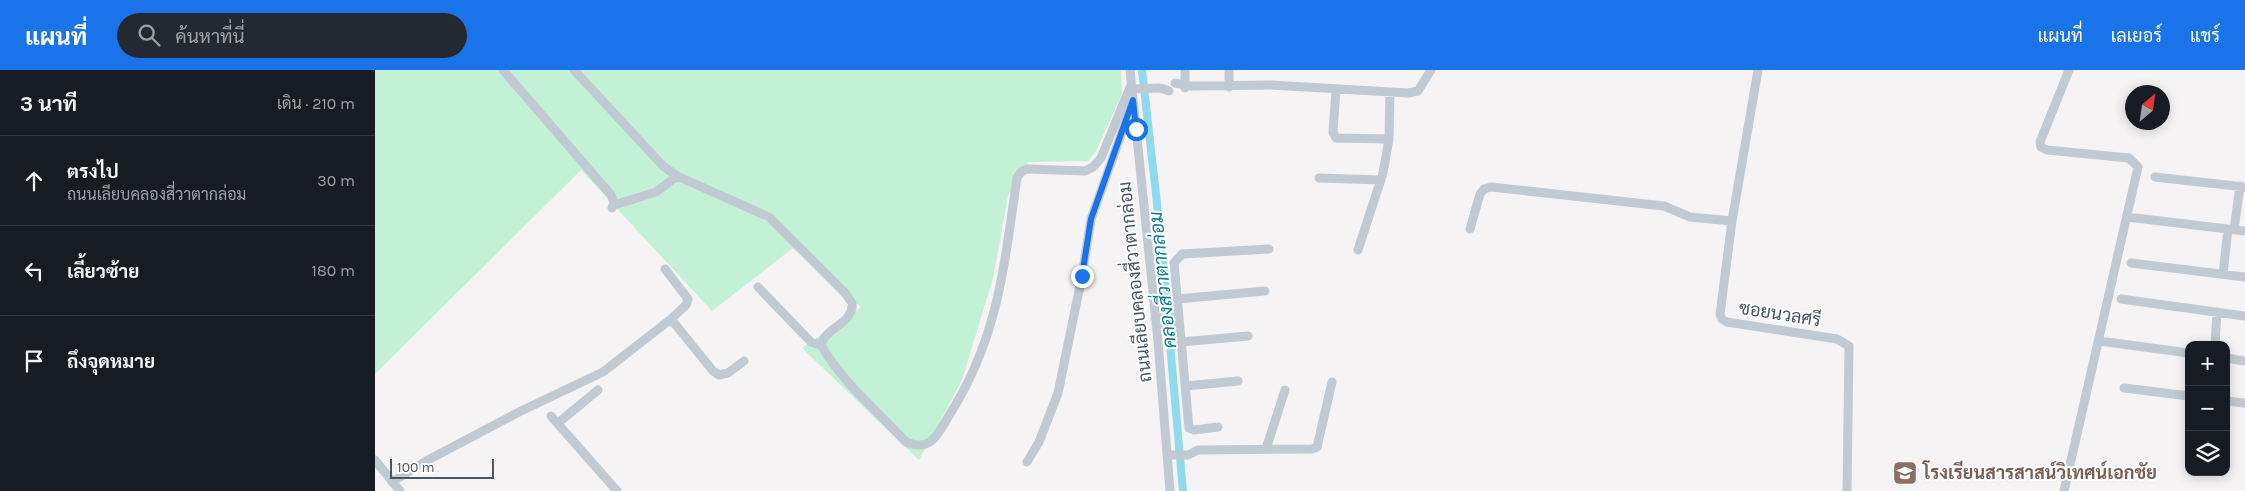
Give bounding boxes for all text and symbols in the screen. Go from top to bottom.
search box [117,13,467,58]
icon: search [135,21,163,49]
text: แผนที่ [25,23,87,51]
text: แผนที่ [2038,25,2083,47]
text: เลเยอร์ [2111,25,2162,47]
text: แชร์ [2190,25,2220,47]
text: ค้นหาที่นี่ [175,26,245,48]
north arrow [2125,85,2170,130]
text: 3 นาที [20,92,77,116]
text: เดิน · 210 m [277,94,355,113]
route start [1125,118,1148,141]
text: ตรงไป [67,161,119,183]
icon: ahead [20,167,48,195]
text: 30 m [317,171,355,190]
street label: ถนนเลียบคลองสี่วาตากล่อม [1109,180,1156,384]
text: ถนนเลียบคลองสี่วาตากล่อม [67,185,246,204]
water label: คลองสี่วาตากล่อม [1138,210,1181,350]
icon: left [20,257,48,285]
text: เลี้ยวซ้าย [67,261,139,283]
text: 180 m [312,261,355,280]
route end [1071,265,1094,288]
street label: ซอยนวลศรี [1737,295,1823,331]
map controls [2185,341,2230,476]
button: + [2185,341,2230,386]
icon: arrive [20,347,48,375]
text: ถึงจุดหมาย [67,351,155,373]
button: − [2185,386,2230,431]
button: layers [2185,431,2230,476]
scale bar [390,456,494,479]
text: 100 m [397,459,435,476]
school or university icon: โรงเรียนสารสาสน์วิเทศน์เอกชัย [1892,460,1918,486]
place label: โรงเรียนสารสาสน์วิเทศน์เอกชัย [1922,460,2157,484]

